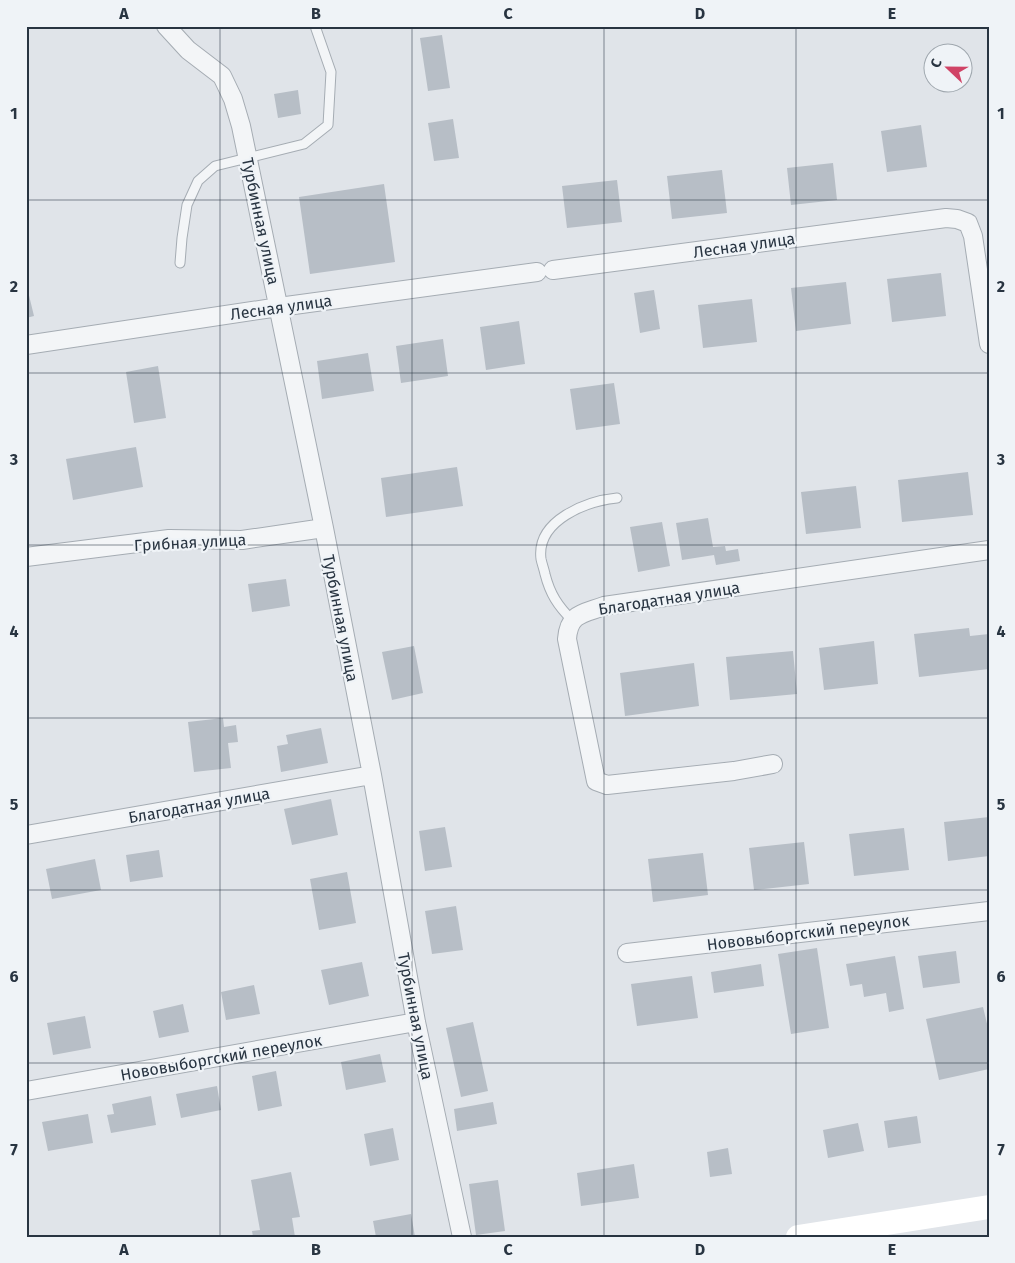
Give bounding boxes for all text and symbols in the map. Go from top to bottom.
text: A [118,4,129,23]
text: B [311,4,321,23]
text: C [503,4,513,23]
text: D [695,4,705,23]
text: E [888,4,896,23]
north arrow [922,42,972,92]
text: С [927,56,946,70]
text: 1 [10,104,18,123]
text: 1 [997,104,1005,123]
street label: Турбинная улица [238,156,283,286]
street label: Лесная улица [692,229,796,262]
text: 2 [10,277,18,296]
text: 2 [997,277,1005,296]
street label: Лесная улица [229,291,333,324]
text: 3 [9,450,18,469]
text: 3 [996,450,1005,469]
street label: Грибная улица [133,530,247,555]
street label: Турбинная улица [319,553,362,683]
street label: Благодатная улица [597,578,741,619]
text: 4 [9,622,19,641]
text: 4 [996,622,1006,641]
street label: Благодатная улица [127,784,271,827]
text: 5 [10,795,19,814]
text: 5 [997,795,1006,814]
street label: Нововыборгский переулок [706,911,911,954]
street label: Турбинная улица [394,951,437,1081]
text: 6 [9,967,19,986]
text: 6 [996,967,1006,986]
street label: Нововыборгский переулок [119,1030,324,1085]
text: 7 [10,1140,18,1159]
text: 7 [997,1140,1005,1159]
text: A [118,1240,129,1259]
text: B [311,1240,321,1259]
text: C [503,1240,513,1259]
text: D [695,1240,705,1259]
text: E [888,1240,896,1259]

